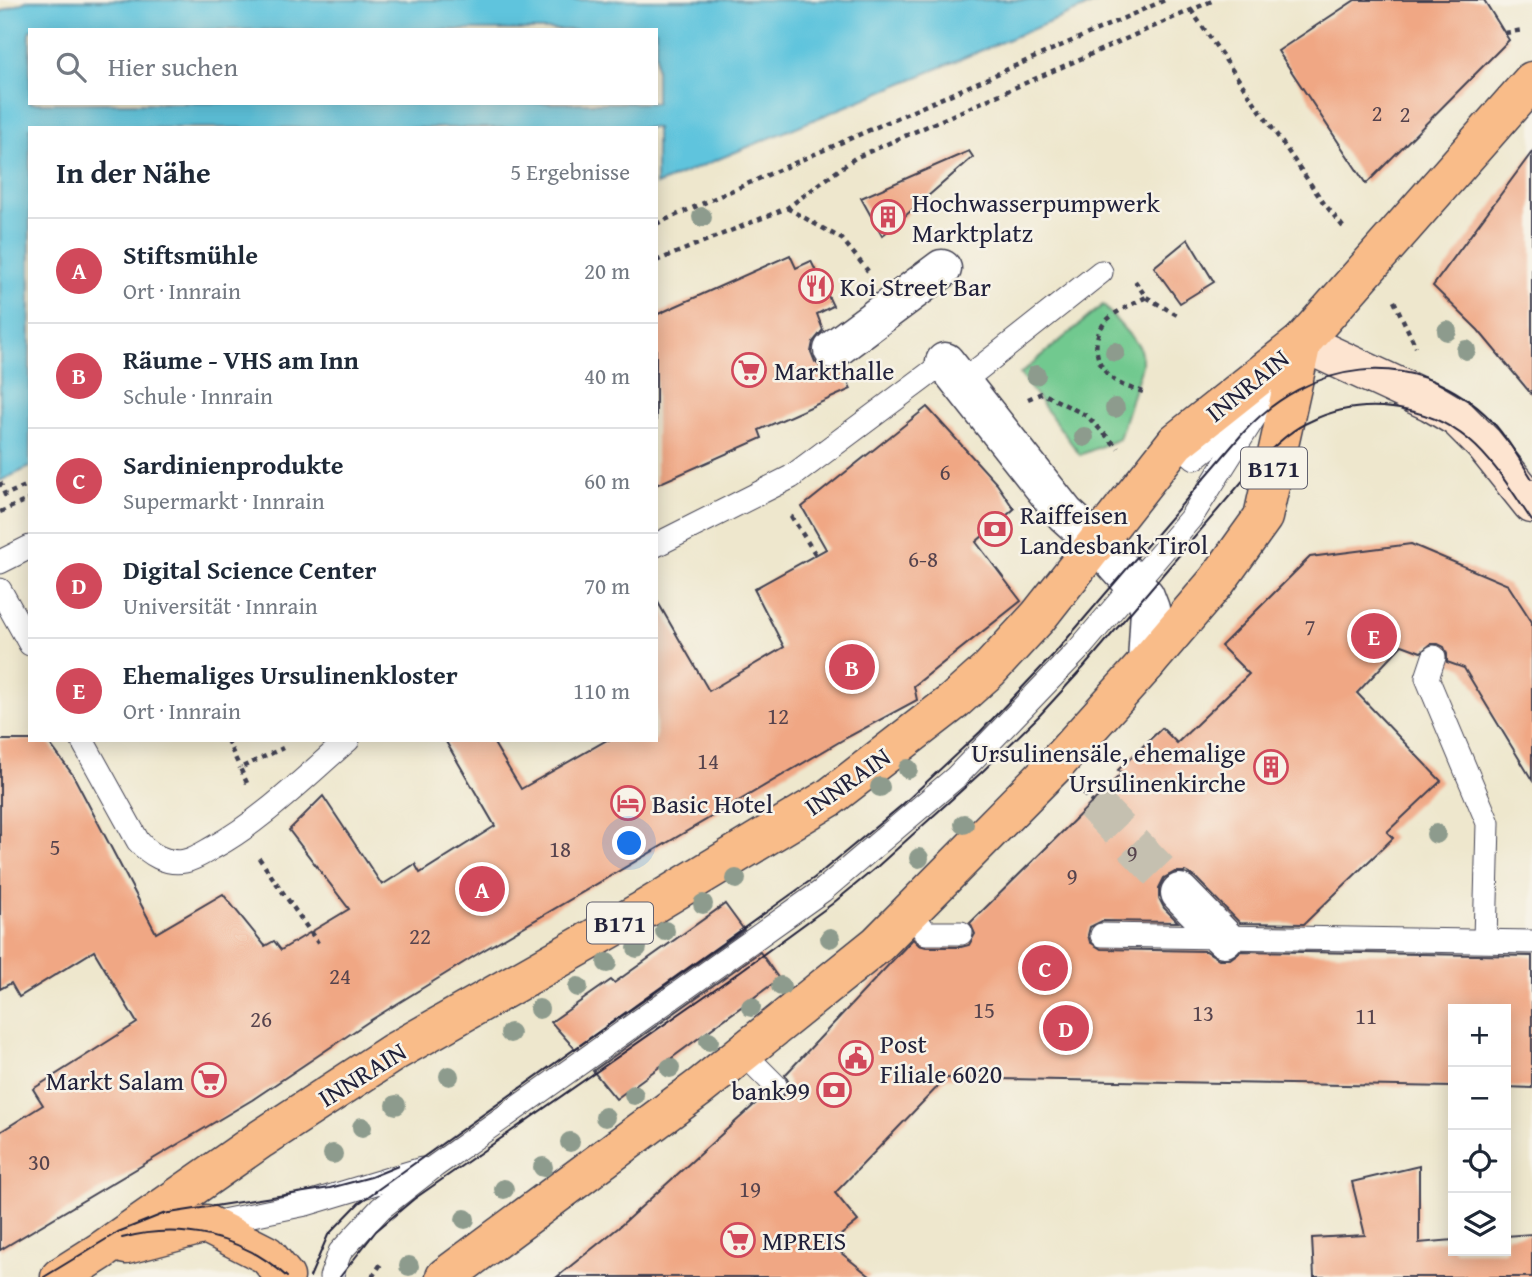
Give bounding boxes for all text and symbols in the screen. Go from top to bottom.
search box [28,28,658,105]
text: Hier suchen [108,47,238,86]
icon: search [52,48,90,86]
house number: 2 [1371,96,1383,129]
house number: 2 [1399,97,1411,130]
text: In der Nähe [56,150,211,194]
text: 5 Ergebnisse [510,155,630,188]
place label: Hochwasserpumpwerk Marktplatz [912,183,1160,252]
building icon: Hochwasserpumpwerk Marktplatz [869,198,907,236]
text: Stiftsmühle [123,235,258,274]
text: A [72,254,86,287]
text: 20 m [584,254,630,287]
restaurant icon: Koi Street Bar [797,267,835,305]
place label: Koi Street Bar [840,267,991,306]
text: Ort · Innrain [123,274,241,307]
street label: INNRAIN [1197,339,1297,431]
text: Räume - VHS am Inn [123,340,359,379]
supermarket icon: Markthalle [730,351,768,389]
place label: Markthalle [774,351,894,390]
text: B [72,359,86,392]
text: 40 m [584,359,630,392]
text: Schule · Innrain [123,379,273,412]
text: Sardinienprodukte [123,445,344,484]
road number: B171 [1241,448,1307,489]
house number: 6 [939,455,951,488]
text: C [72,464,86,497]
text: 60 m [584,464,630,497]
text: Supermarkt · Innrain [123,484,325,517]
place label: Raiffeisen Landesbank Tirol [1020,495,1208,564]
bank icon: Raiffeisen Landesbank Tirol [976,510,1014,548]
house number: 6-8 [908,542,938,575]
text: Digital Science Center [123,550,376,589]
text: D [72,569,86,602]
text: 70 m [584,569,630,602]
text: Universität · Innrain [123,589,318,622]
house number: 7 [1304,610,1316,643]
pin: E [1351,610,1397,662]
pin: B [829,641,875,693]
text: Ehemaliges Ursulinenkloster [123,655,458,694]
text: E [73,674,85,707]
text: 110 m [573,674,630,707]
text: Ort · Innrain [123,694,241,727]
house number: 12 [767,699,789,732]
place label: Ursulinensäle, ehemalige Ursulinenkirche [971,733,1246,802]
street label: INNRAIN [796,737,898,825]
house number: 14 [697,744,719,777]
building icon: Ursulinensäle, ehemalige Ursulinenkirche [1252,748,1290,786]
hotel icon: Basic Hotel [609,784,647,822]
place label: Basic Hotel [652,784,773,823]
your location [612,826,646,860]
house number: 5 [49,830,61,863]
house number: 18 [549,832,571,865]
house number: 9 [1126,836,1138,869]
house number: 9 [1066,859,1078,892]
pin: A [459,863,505,915]
road number: B171 [587,903,653,944]
house number: 22 [409,919,431,952]
pin: C [1022,942,1068,994]
house number: 24 [329,959,351,992]
house number: 15 [973,993,995,1026]
house number: 13 [1192,996,1214,1029]
house number: 11 [1355,999,1377,1032]
house number: 26 [250,1002,272,1035]
pin: D [1043,1002,1089,1054]
map controls [1448,1004,1511,1256]
button: + [1448,1004,1511,1067]
place label: Post Filiale 6020 [880,1024,1002,1093]
street label: INNRAIN [310,1032,414,1116]
public building icon: Post Filiale 6020 [837,1039,875,1077]
place label: Markt Salam [46,1061,184,1100]
supermarket icon: Markt Salam [190,1061,228,1099]
button: − [1448,1067,1511,1130]
place label: bank99 [731,1071,810,1110]
bank icon: bank99 [815,1071,853,1109]
button: locate [1448,1130,1511,1193]
house number: 30 [28,1145,50,1178]
house number: 19 [739,1172,761,1205]
button: layers [1448,1193,1511,1256]
supermarket icon: MPREIS [719,1221,757,1259]
place label: MPREIS [762,1221,846,1260]

